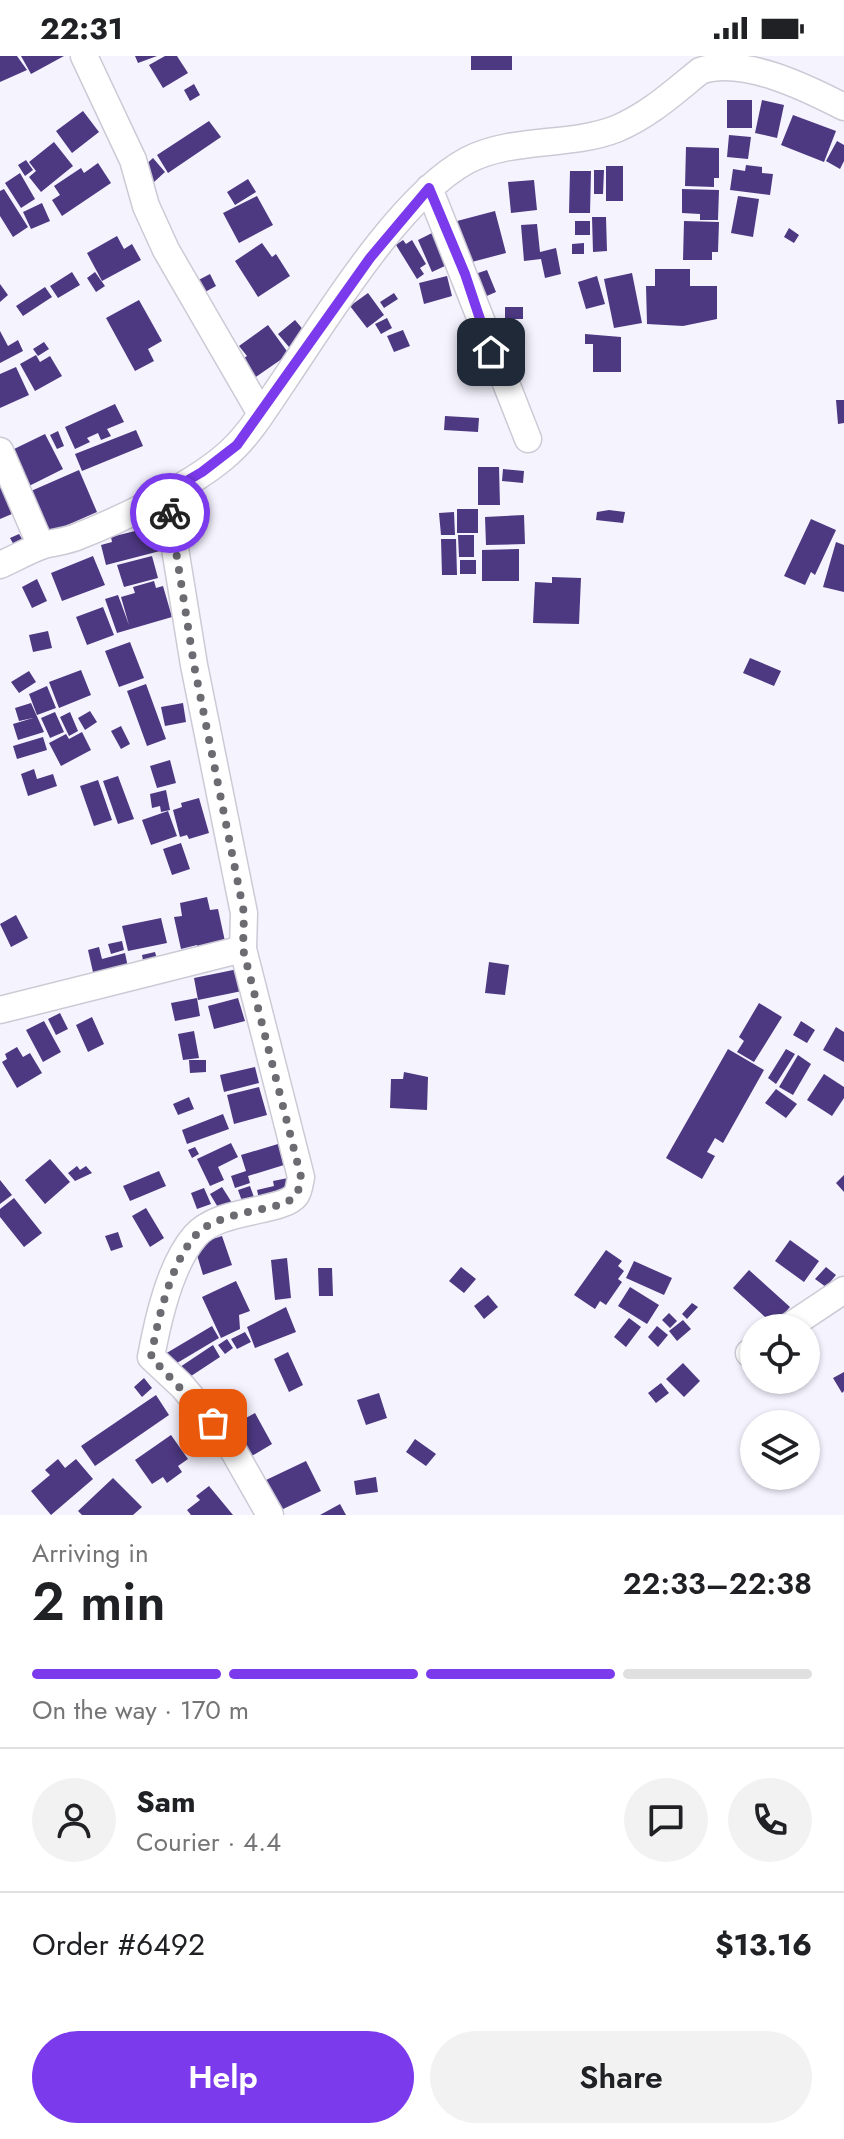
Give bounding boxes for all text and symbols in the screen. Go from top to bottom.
text: 22:31 [40,7,123,50]
pin [457,318,525,386]
icon: home [469,330,513,374]
courier [130,473,210,553]
icon: bike [148,491,192,535]
map controls [740,1314,820,1490]
button: locate [740,1314,820,1394]
pin [179,1389,247,1457]
icon: bag [191,1401,235,1445]
button: layers [740,1410,820,1490]
text: Arriving in [32,1534,149,1572]
text: 22:33–22:38 [623,1562,812,1605]
text: 2 min [32,1564,165,1640]
text: On the way · 170 m [32,1691,249,1729]
button: person [32,1778,116,1862]
button: chat [624,1778,708,1862]
button: phone [728,1778,812,1862]
text: Sam [136,1780,196,1823]
text: Courier · 4.4 [136,1823,281,1861]
text: Order #6492 [32,1923,205,1966]
text: $13.16 [715,1923,812,1966]
button: Help [32,2031,414,2123]
button: Share [430,2031,812,2123]

